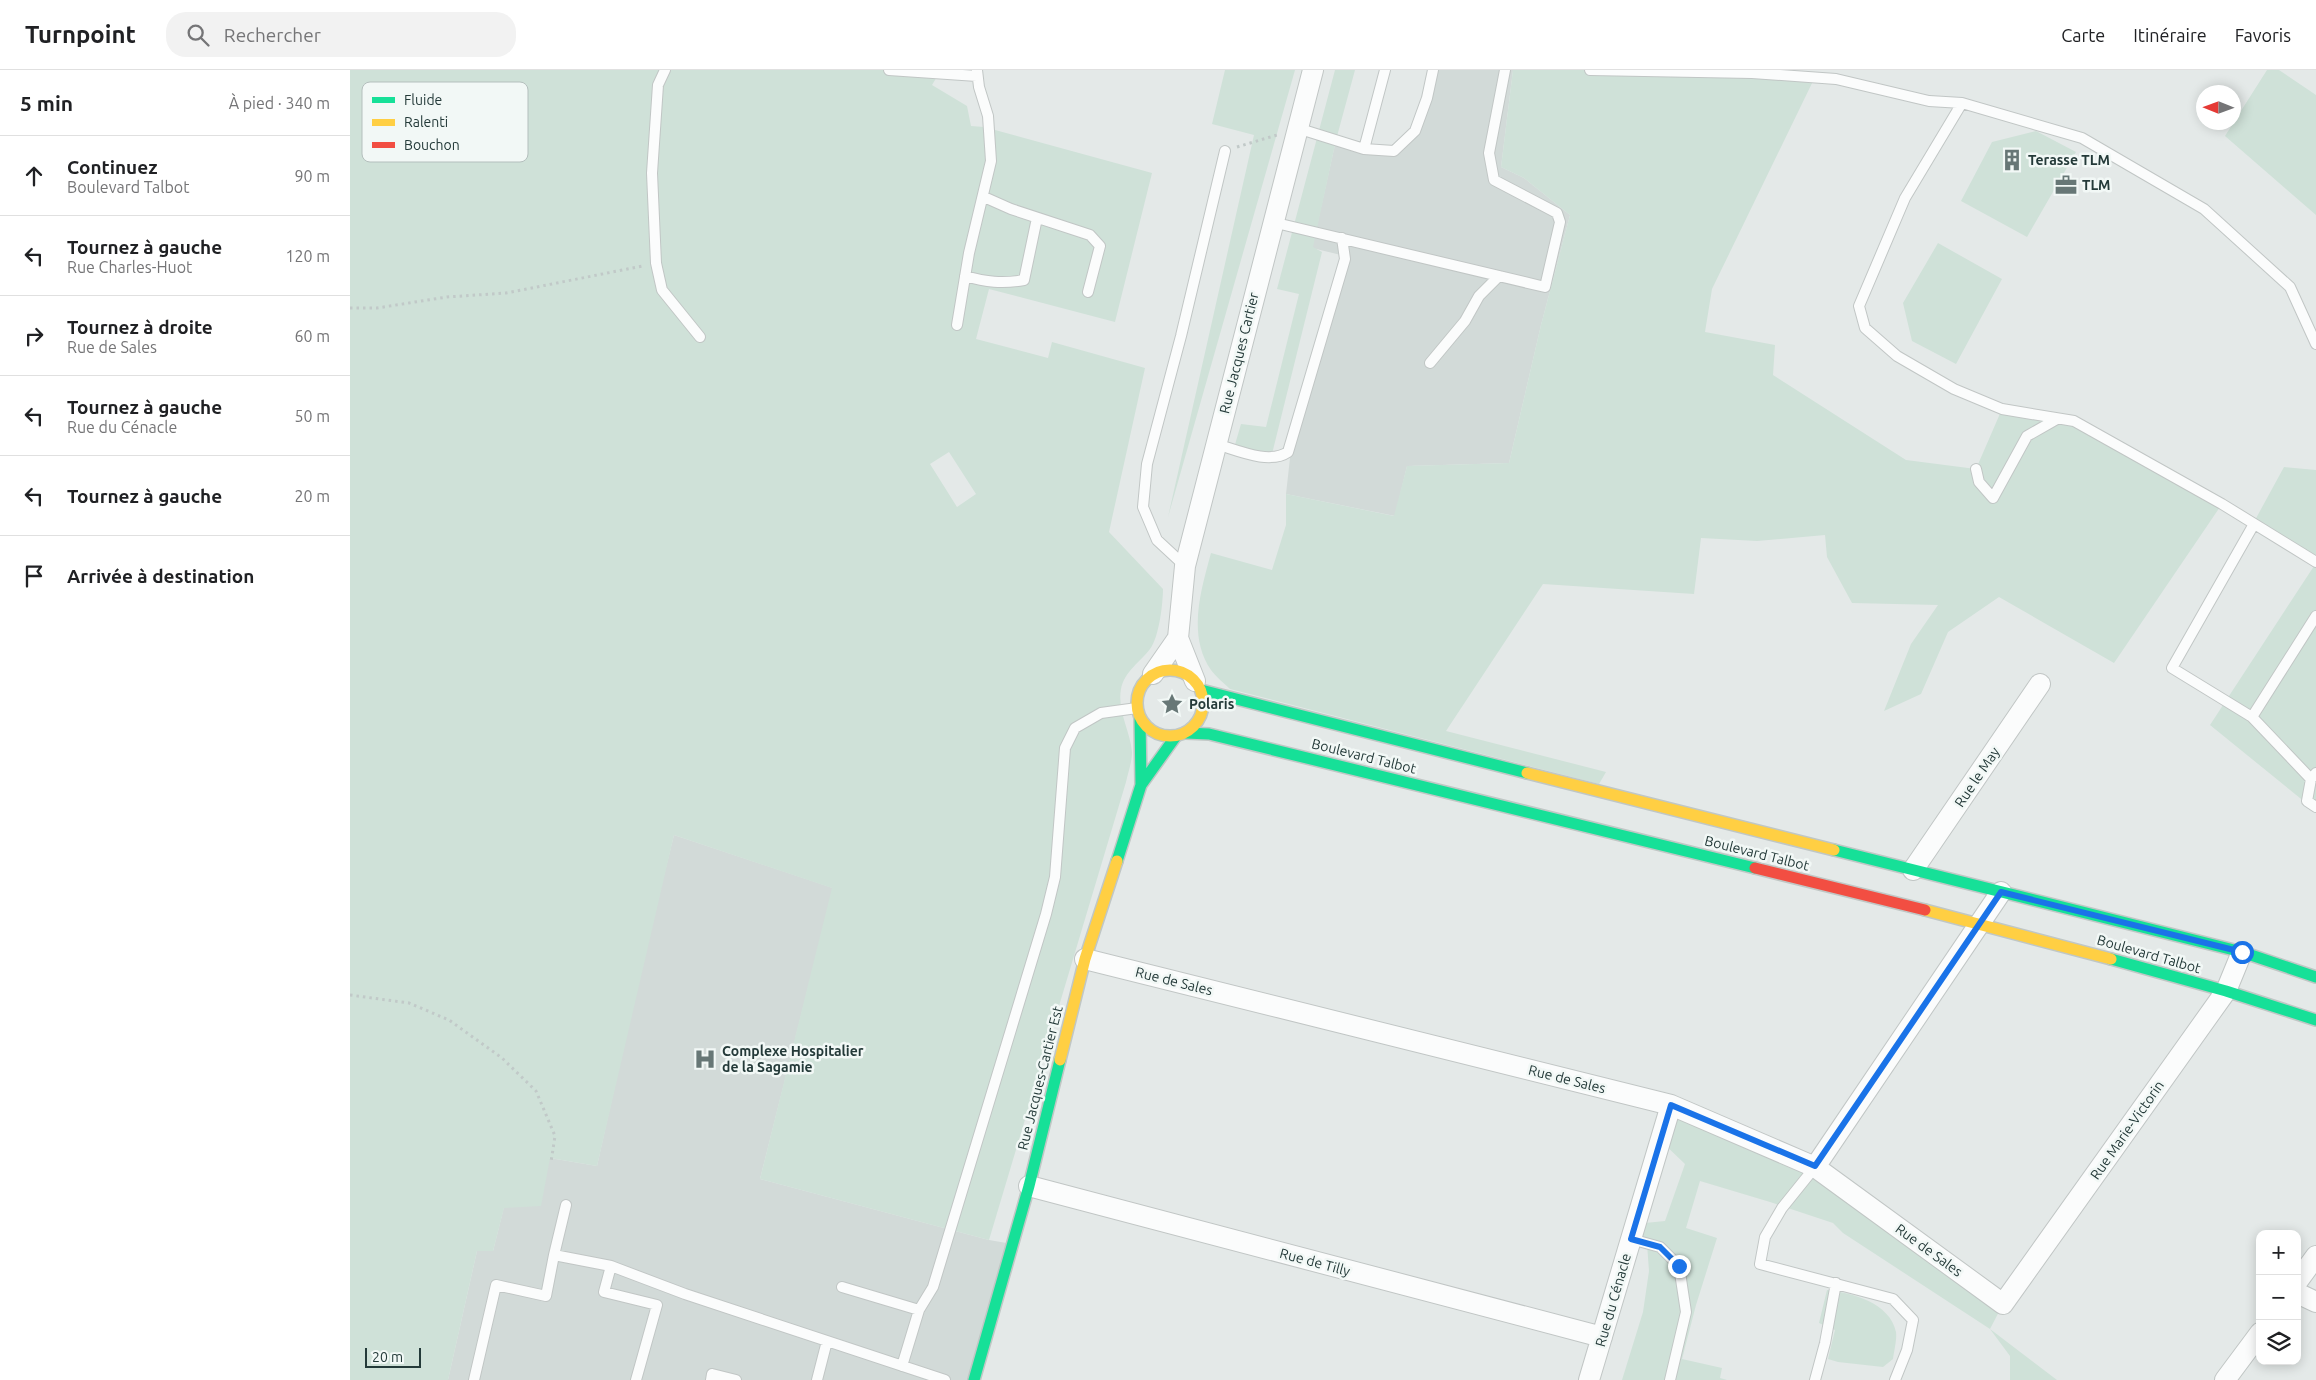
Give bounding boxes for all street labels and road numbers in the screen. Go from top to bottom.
street label: Rue Jacques Cartier [1216,290,1262,415]
street label: Boulevard Talbot [1310,735,1418,777]
street label: Rue le May [1951,744,2003,810]
street label: Boulevard Talbot [1703,832,1811,874]
street label: Boulevard Talbot [2095,932,2203,977]
street label: Rue de Sales [1134,964,1214,998]
street label: Rue Jacques-Cartier Est [1014,1004,1066,1152]
street label: Rue de Sales [1527,1062,1607,1096]
street label: Rue Marie-Victorin [2087,1077,2167,1183]
street label: Rue de Sales [1892,1220,1966,1280]
street label: Rue de Tilly [1278,1245,1352,1279]
street label: Rue du Cénacle [1592,1251,1634,1349]

